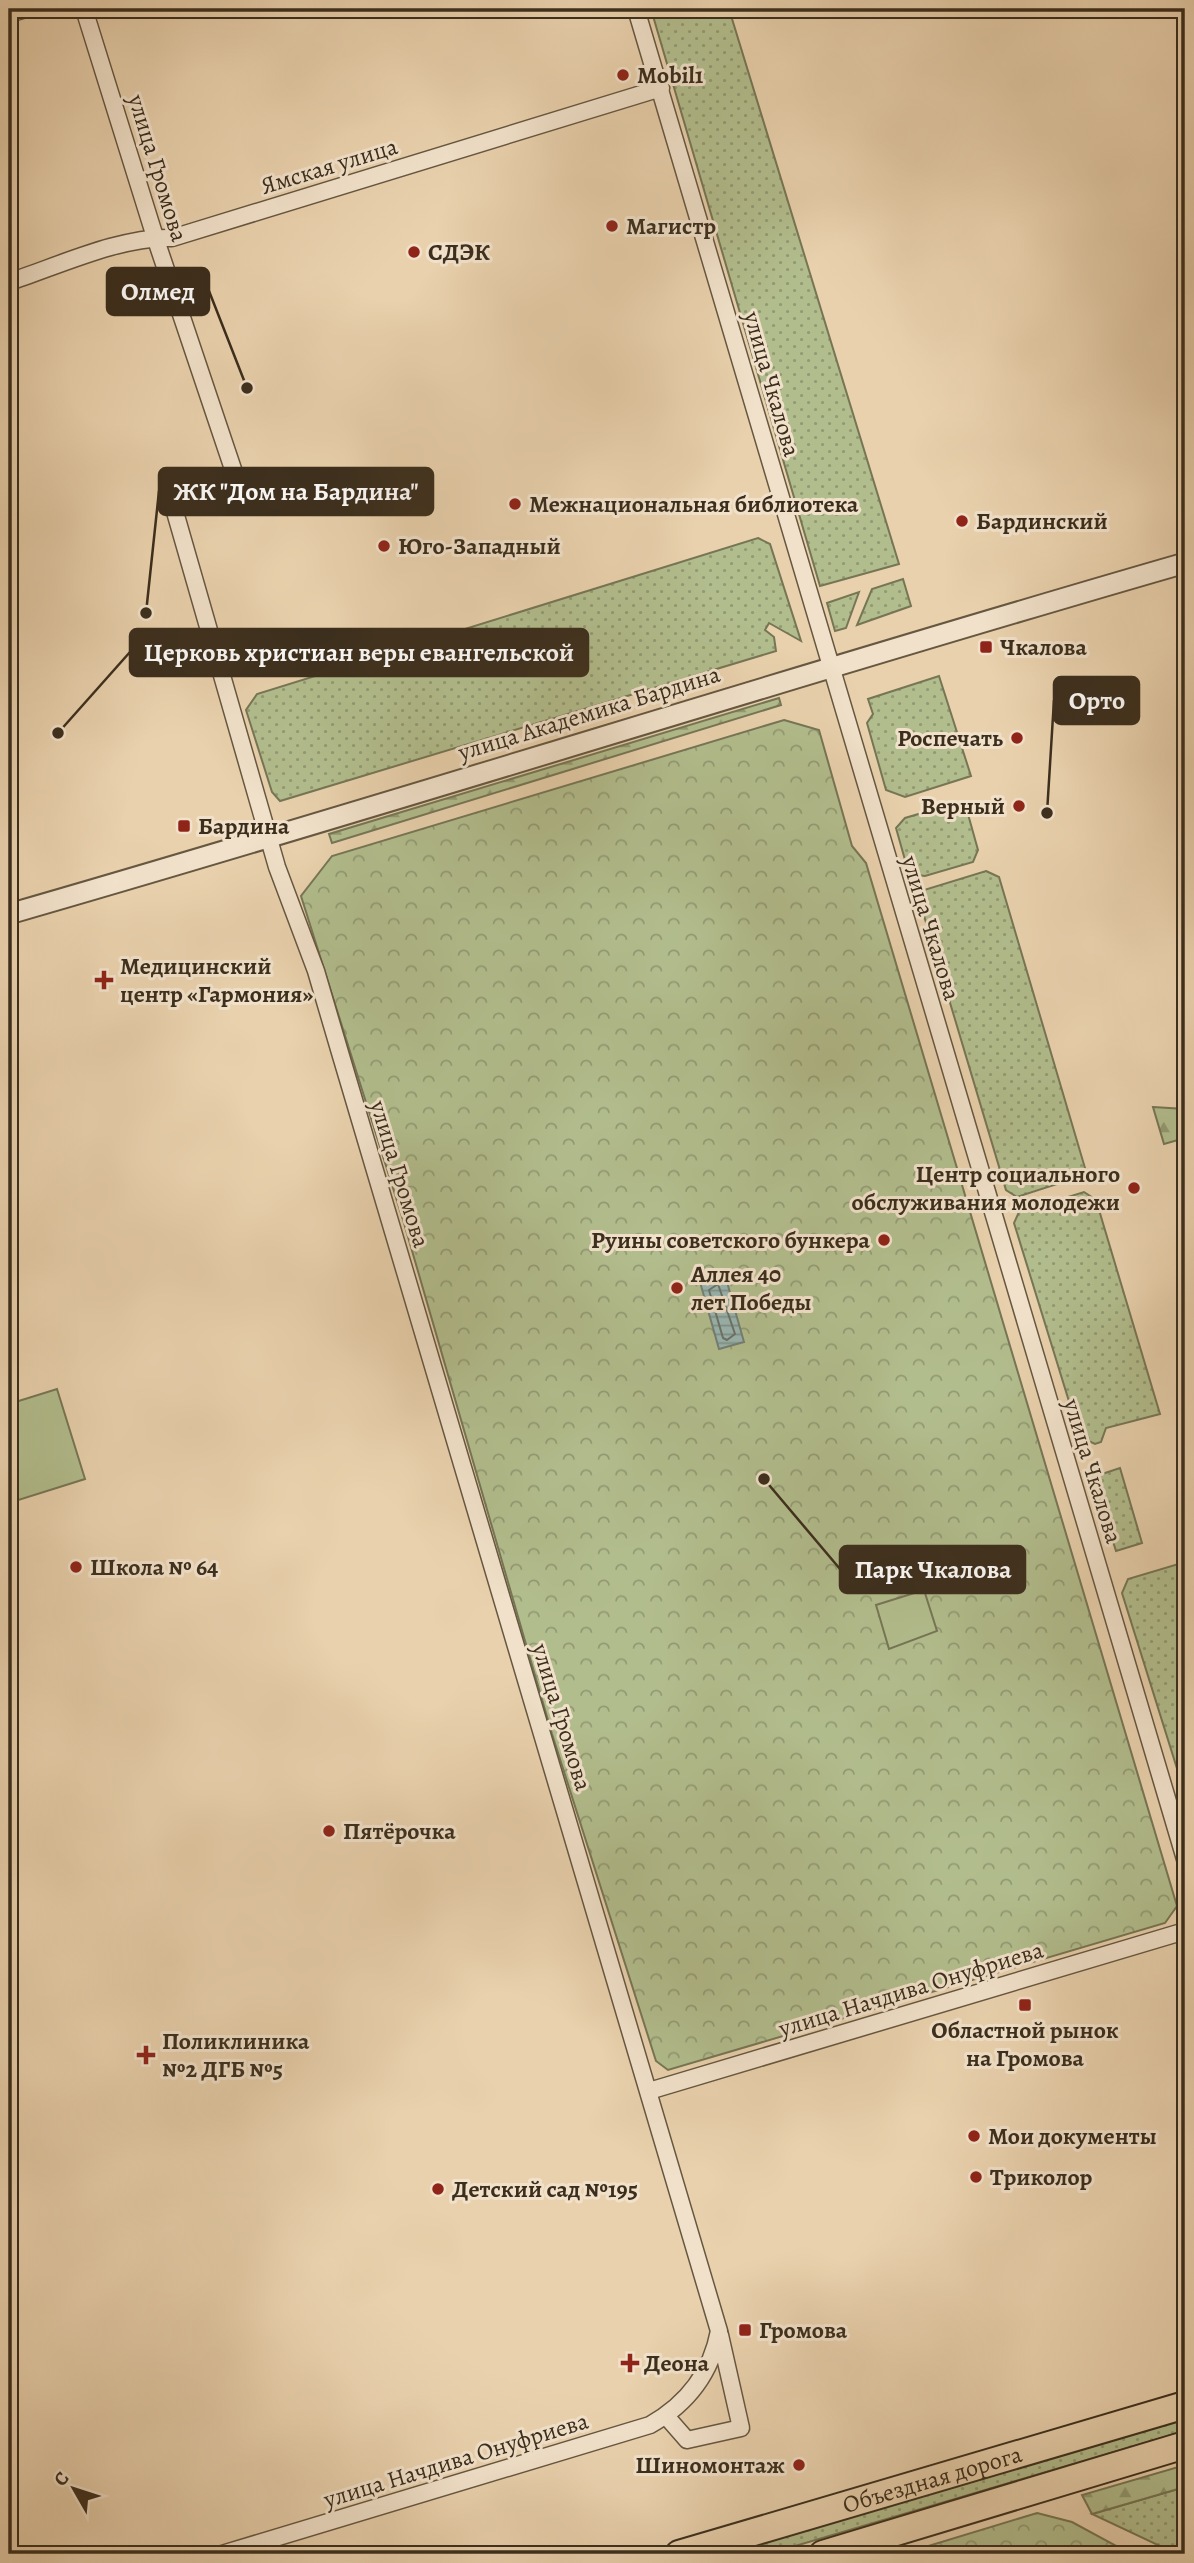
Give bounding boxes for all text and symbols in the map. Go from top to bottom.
place label: Mobil1 [637,59,704,91]
marker: Mobil1 [615,67,631,83]
street label: улица Громова [120,90,196,246]
street label: Ямская улица [257,130,401,202]
place label: Магистр [626,210,716,242]
marker: Магистр [604,218,620,234]
place label: СДЭК [428,236,490,268]
marker: СДЭК [406,244,422,260]
callout: Олмед [107,268,209,315]
text: Олмед [121,274,195,309]
street label: улица Чкалова [736,307,808,460]
callout: ЖК "Дом на Бардина" [159,468,433,515]
text: ЖК "Дом на Бардина" [173,474,419,509]
place label: Межнациональная библиотека [529,488,859,520]
marker: Межнациональная библиотека [507,496,523,512]
place label: Бардинский [976,505,1108,537]
marker: Бардинский [954,513,970,529]
place label: Юго-Западный [398,530,561,562]
marker: Юго-Западный [376,538,392,554]
callout: Церковь христиан веры евангельской [130,629,588,676]
place label: Чкалова [1000,631,1087,663]
text: Церковь христиан веры евангельской [144,635,574,670]
marker: Чкалова [978,639,994,655]
street label: улица Академика Бардина [453,658,724,768]
callout: Орто [1054,677,1139,724]
text: Орто [1069,683,1125,718]
place label: Роспечать [897,722,1003,754]
marker: Роспечать [1009,730,1025,746]
place label: Верный [921,790,1005,822]
marker: Верный [1011,798,1027,814]
place label: Бардина [198,810,290,842]
marker: Бардина [176,818,192,834]
street label: улица Чкалова [894,851,968,1004]
place label: Медицинский центр «Гармония» [120,950,313,1010]
marker: Медицинский центр «Гармония» [94,970,114,990]
street label: улица Громова [362,1096,438,1252]
place label: Центр социального обслуживания молодежи [851,1158,1120,1218]
marker: Центр социального обслуживания молодежи [1126,1180,1142,1196]
place label: Руины советского бункера [591,1224,871,1256]
marker: Руины советского бункера [876,1232,892,1248]
place label: Аллея 40 лет Победы [690,1258,812,1318]
marker: Аллея 40 лет Победы [669,1280,685,1296]
street label: улица Чкалова [1056,1394,1130,1547]
callout: Парк Чкалова [840,1546,1025,1593]
place label: Школа № 64 [90,1551,218,1583]
text: Парк Чкалова [854,1552,1012,1587]
marker: Школа № 64 [68,1559,84,1575]
street label: улица Громова [524,1639,600,1795]
place label: Пятёрочка [343,1815,456,1847]
marker: Пятёрочка [321,1823,337,1839]
street label: улица Начдива Онуфриева [774,1933,1047,2045]
marker: Областной рынок на Громова [1017,1997,1033,2013]
place label: Областной рынок на Громова [931,2014,1119,2074]
place label: Поликлиника №2 ДГБ №5 [162,2025,310,2085]
marker: Поликлиника №2 ДГБ №5 [136,2045,156,2065]
place label: Мои документы [988,2120,1157,2152]
marker: Мои документы [966,2128,982,2144]
place label: Триколор [990,2161,1093,2193]
marker: Триколор [968,2169,984,2185]
place label: Детский сад №195 [452,2173,638,2205]
marker: Детский сад №195 [430,2181,446,2197]
place label: Громова [759,2314,848,2346]
marker: Громова [737,2322,753,2338]
place label: Деона [644,2347,710,2379]
marker: Деона [622,2355,638,2371]
street label: улица Начдива Онуфриева [319,2404,592,2516]
street label: Объездная дорога [839,2438,1026,2521]
place label: Шиномонтаж [635,2449,785,2481]
north arrow [38,2454,108,2524]
marker: Шиномонтаж [791,2457,807,2473]
text: С [48,2466,75,2492]

